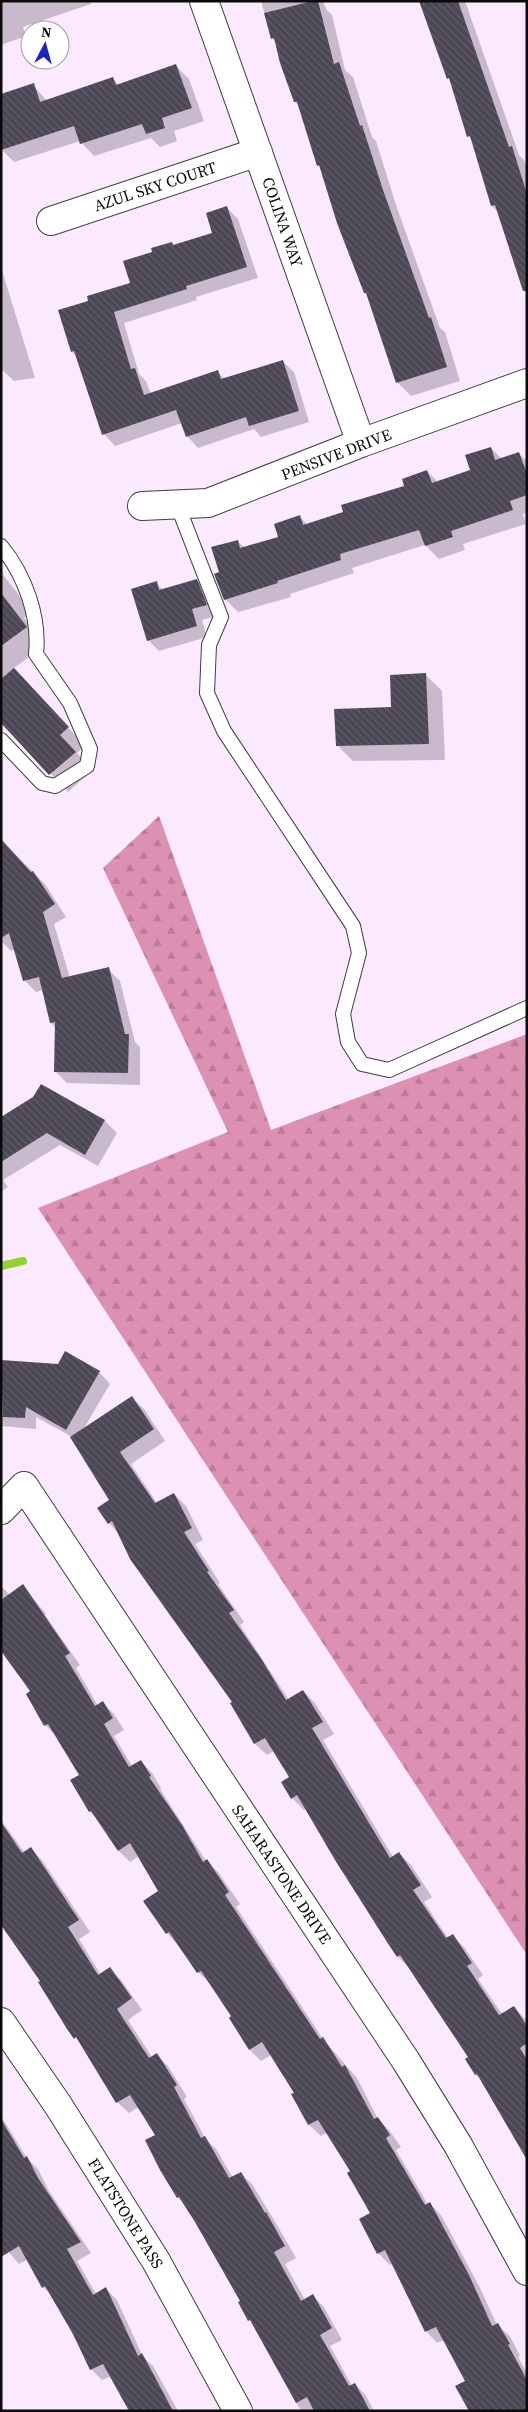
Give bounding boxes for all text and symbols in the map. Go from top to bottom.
north arrow [20,20,70,70]
text: N [40,22,52,43]
street label: AZUL SKY COURT [91,156,219,216]
street label: COLINA WAY [257,174,309,270]
street label: PENSIVE DRIVE [278,423,395,485]
street label: SAHARASTONE DRIVE [227,1800,337,1948]
street label: FLATSTONE PASS [83,2153,169,2273]

